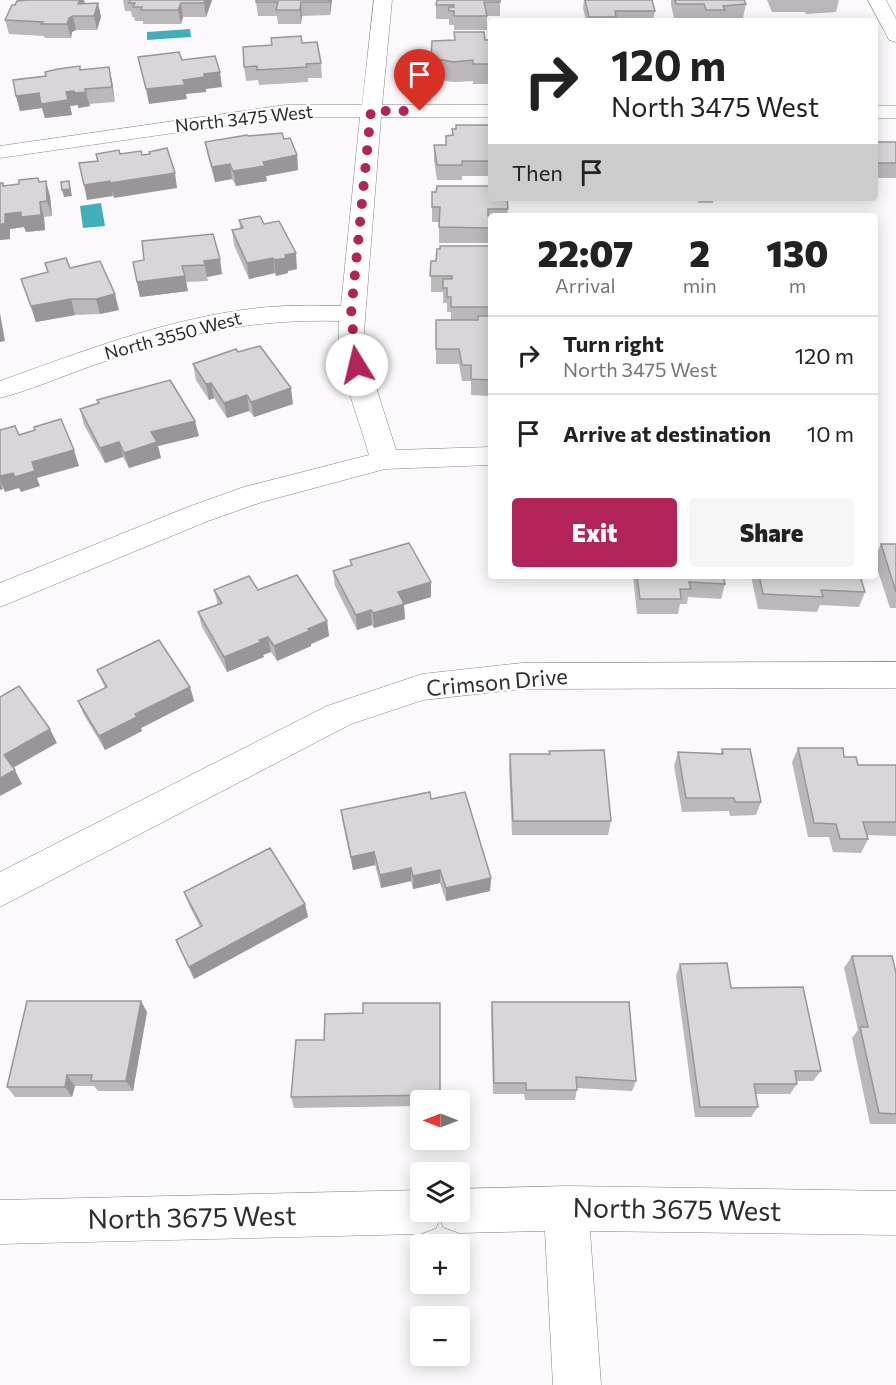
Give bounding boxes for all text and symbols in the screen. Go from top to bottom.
text: 120 m [611,38,726,90]
icon: right [512,42,590,120]
pin [394,49,445,111]
icon: arrive [403,58,436,91]
text: North 3475 West [611,90,819,123]
street label: North 3475 West [174,100,314,136]
icon: arrive [575,156,608,189]
text: Then [512,159,563,186]
text: 22:07 [538,230,633,274]
text: 2 [689,230,710,274]
text: 130 [766,230,828,274]
text: Arrival [555,273,616,297]
text: min [683,273,717,297]
text: m [789,273,806,297]
street label: North 3550 West [102,306,244,364]
text: Turn right [563,330,664,357]
position arrow [325,333,389,397]
icon: right [512,339,545,372]
text: 120 m [795,342,854,369]
text: North 3475 West [563,357,717,381]
icon: arrive [512,417,545,450]
text: Arrive at destination [563,420,771,447]
text: 10 m [807,420,854,447]
button: Exit [512,498,677,567]
button: Share [689,498,854,567]
street label: Crimson Drive [425,662,569,701]
north arrow [410,1090,470,1150]
map controls [410,1090,470,1366]
button: layers [410,1162,470,1222]
street label: North 3675 West [572,1190,782,1227]
street label: North 3675 West [87,1198,297,1235]
button: + [410,1234,470,1294]
button: − [410,1306,470,1366]

